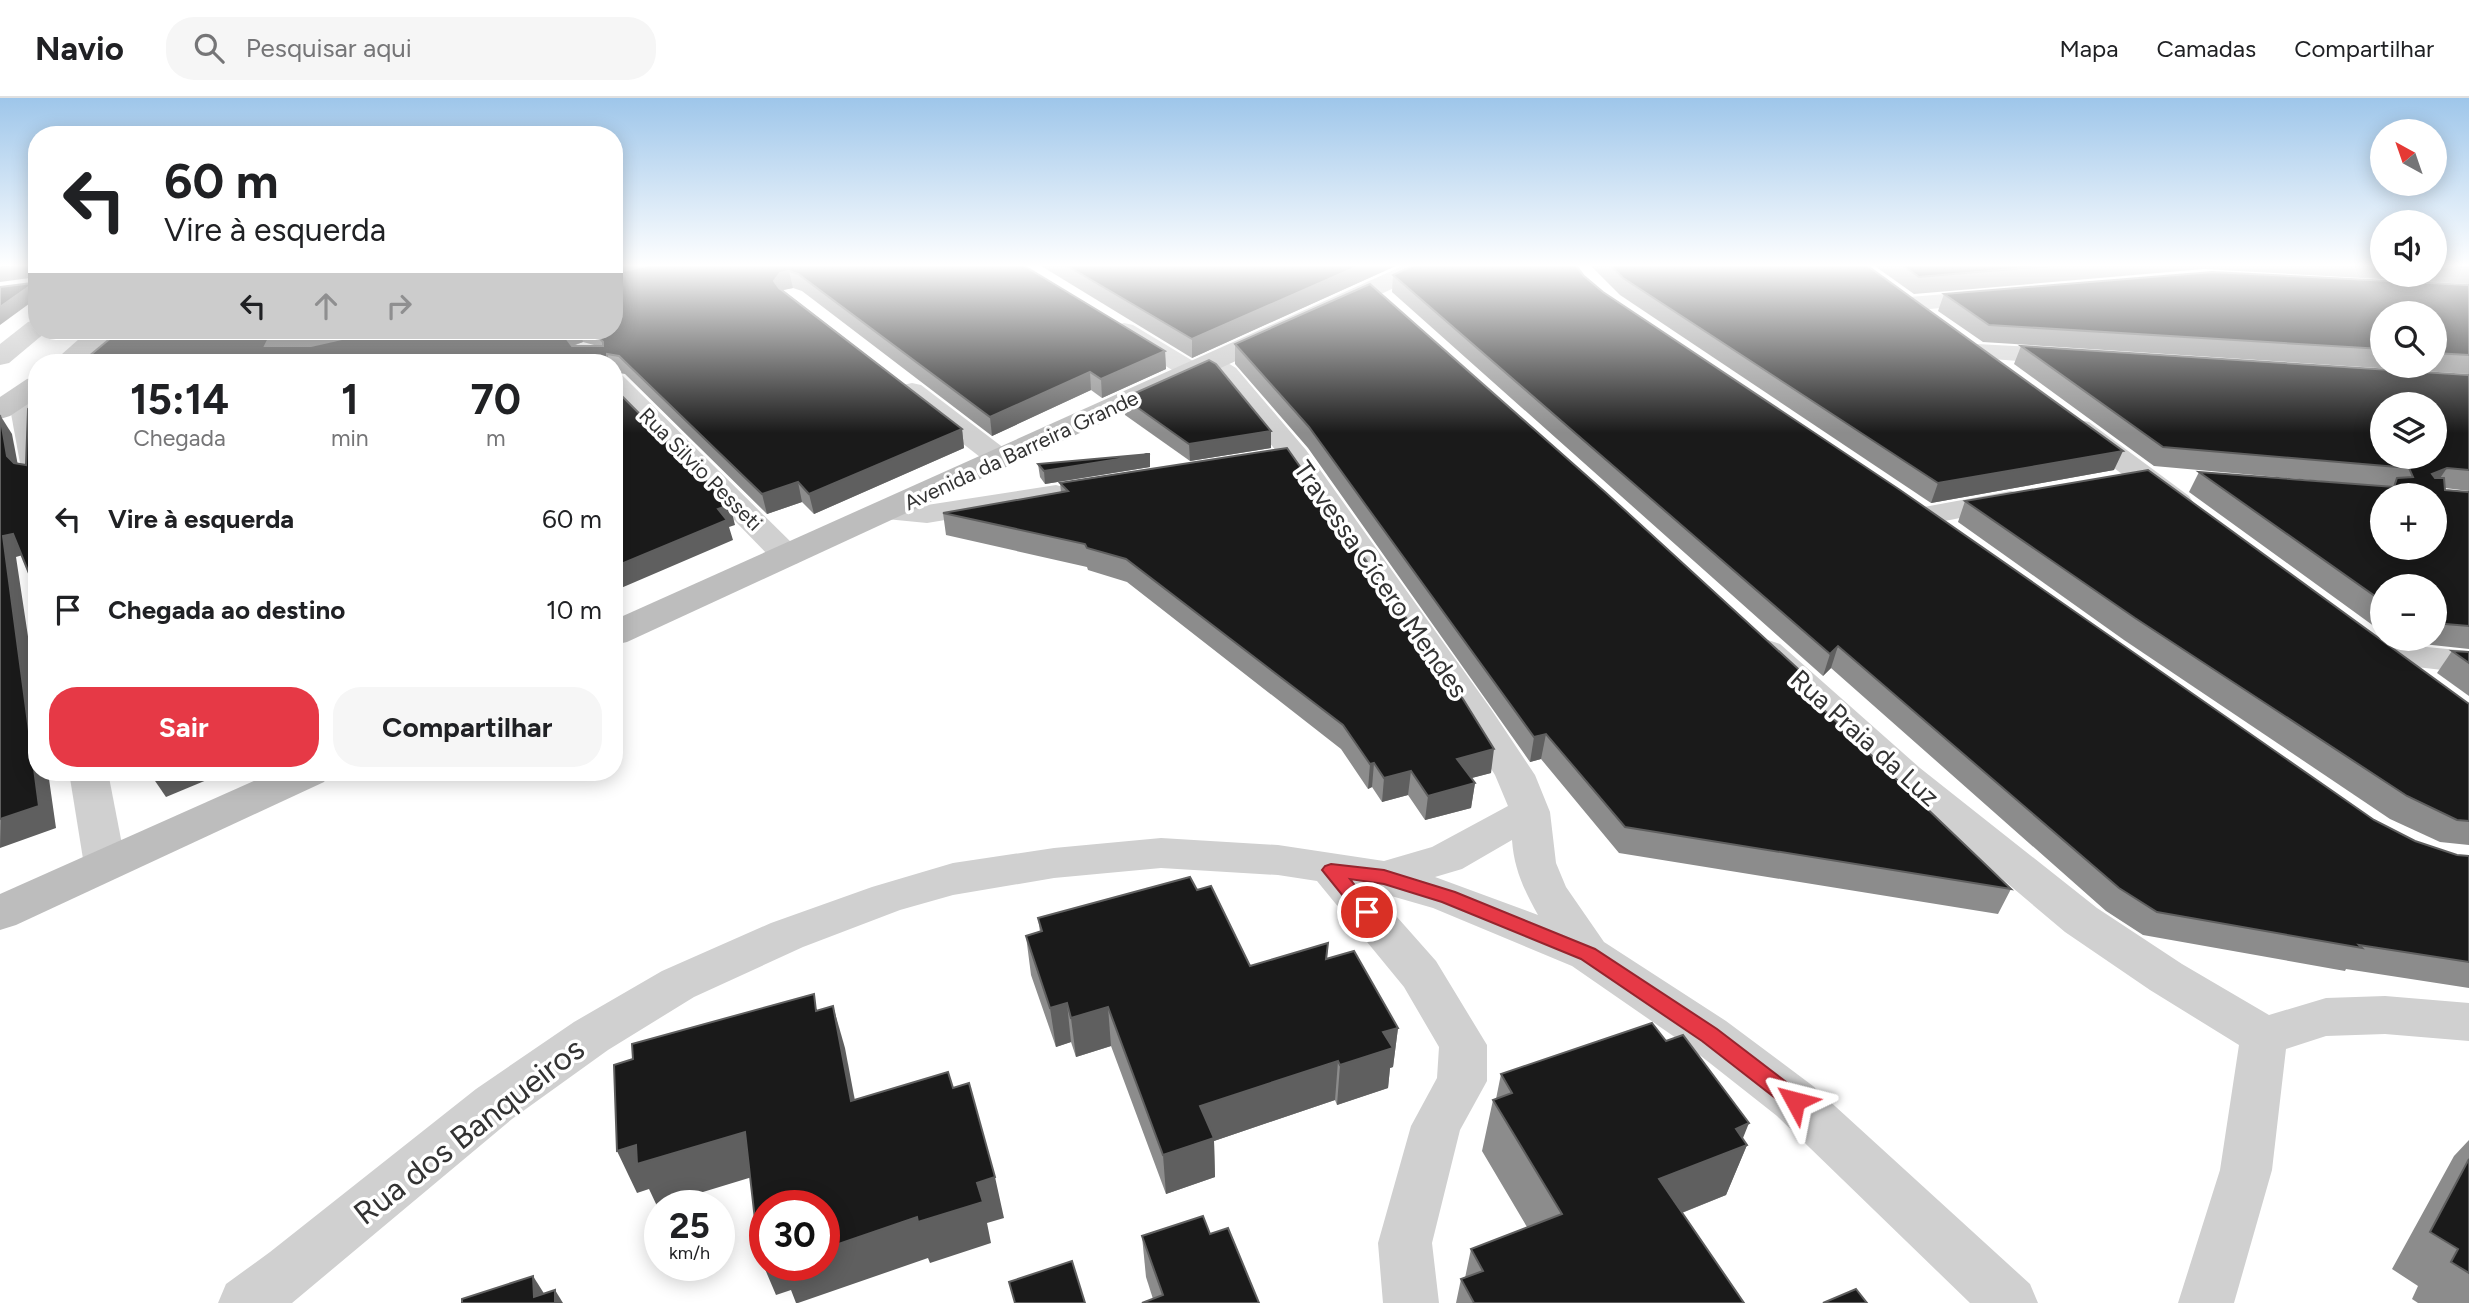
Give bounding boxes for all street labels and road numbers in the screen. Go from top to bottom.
street label: Avenida da Barreira Grande [900,385,1142,515]
street label: Rua Silvio Pesseti [634,402,768,536]
street label: Travessa Cícero Mendes [1287,454,1475,704]
street label: Rua Praia da Luz [1784,663,1946,813]
street label: Rua dos Banqueiros [346,1029,592,1233]

